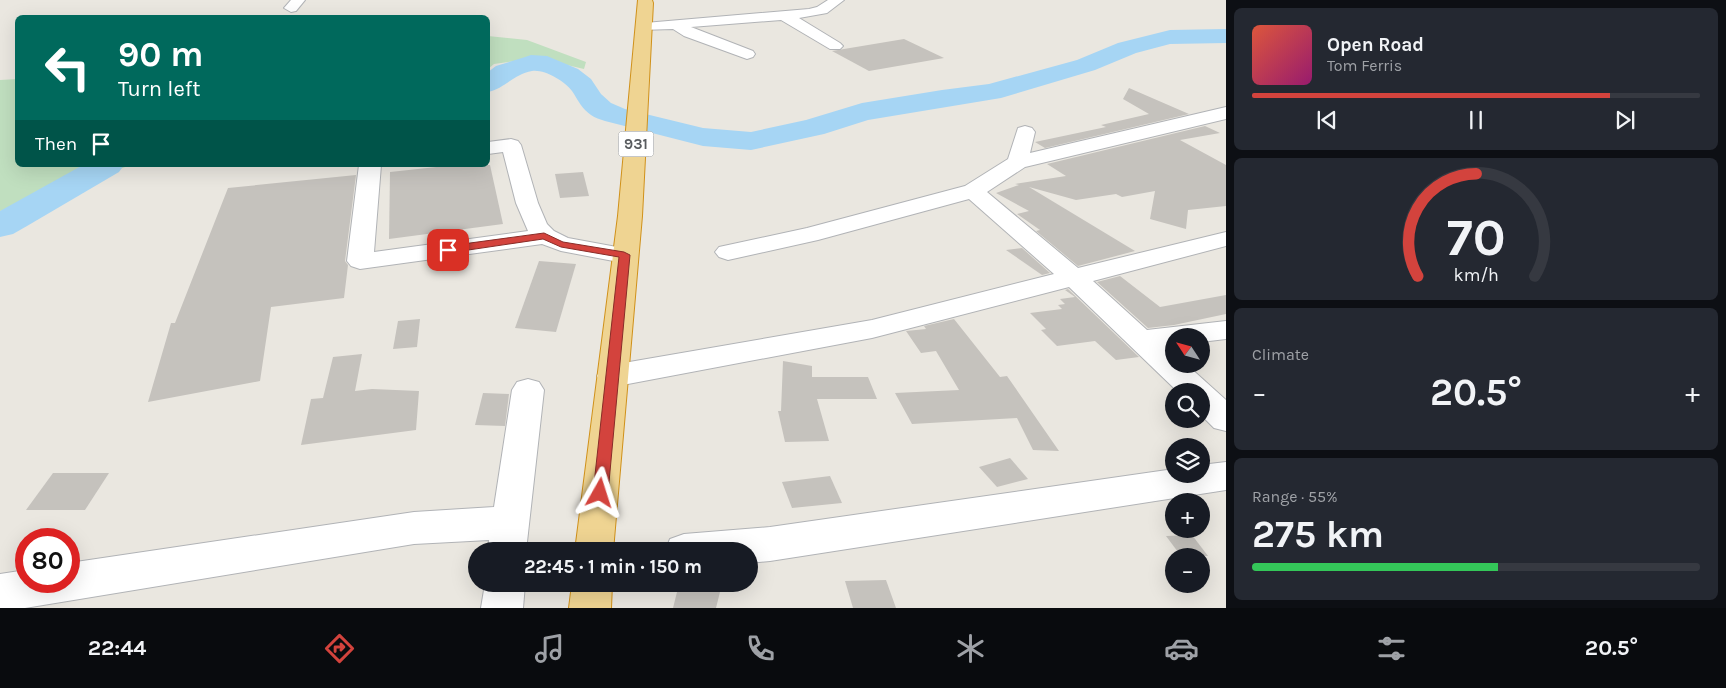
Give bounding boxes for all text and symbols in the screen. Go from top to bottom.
text: 90 m [118,34,204,75]
text: Open Road [1327,34,1424,56]
icon: left [35,35,100,100]
text: Tom Ferris [1327,56,1402,75]
text: Turn left [118,76,201,102]
icon: previous [1313,106,1341,134]
icon: pause [1462,106,1490,134]
icon: next [1611,106,1639,134]
icon: arrive [87,130,115,158]
road number: 931 [618,132,654,156]
text: Then [35,133,77,155]
text: 70 [1447,207,1505,268]
pin [427,229,469,271]
icon: arrive [434,236,462,264]
text: km/h [1453,265,1499,286]
north arrow [1165,328,1210,372]
map controls [1165,328,1210,593]
text: Climate [1252,345,1309,364]
text: 20.5° [1430,370,1522,415]
text: − [1252,376,1267,409]
text: + [1685,376,1700,409]
button: search [1165,383,1210,428]
button: layers [1165,438,1210,483]
position arrow [573,466,625,518]
text: Range · 55% [1252,487,1338,506]
button: + [1165,493,1210,538]
text: 275 km [1252,512,1384,557]
speed limit sign: 80 [15,528,80,593]
button: − [1165,548,1210,593]
text: 22:45 · 1 min · 150 m [524,556,702,578]
icon: directions [322,631,357,666]
icon: music [532,631,567,666]
icon: phone [743,631,778,666]
icon: climate [953,631,988,666]
icon: car [1164,631,1199,666]
icon: filters [1374,631,1409,666]
text: 22:44 [88,635,146,661]
text: 20.5° [1585,635,1638,661]

